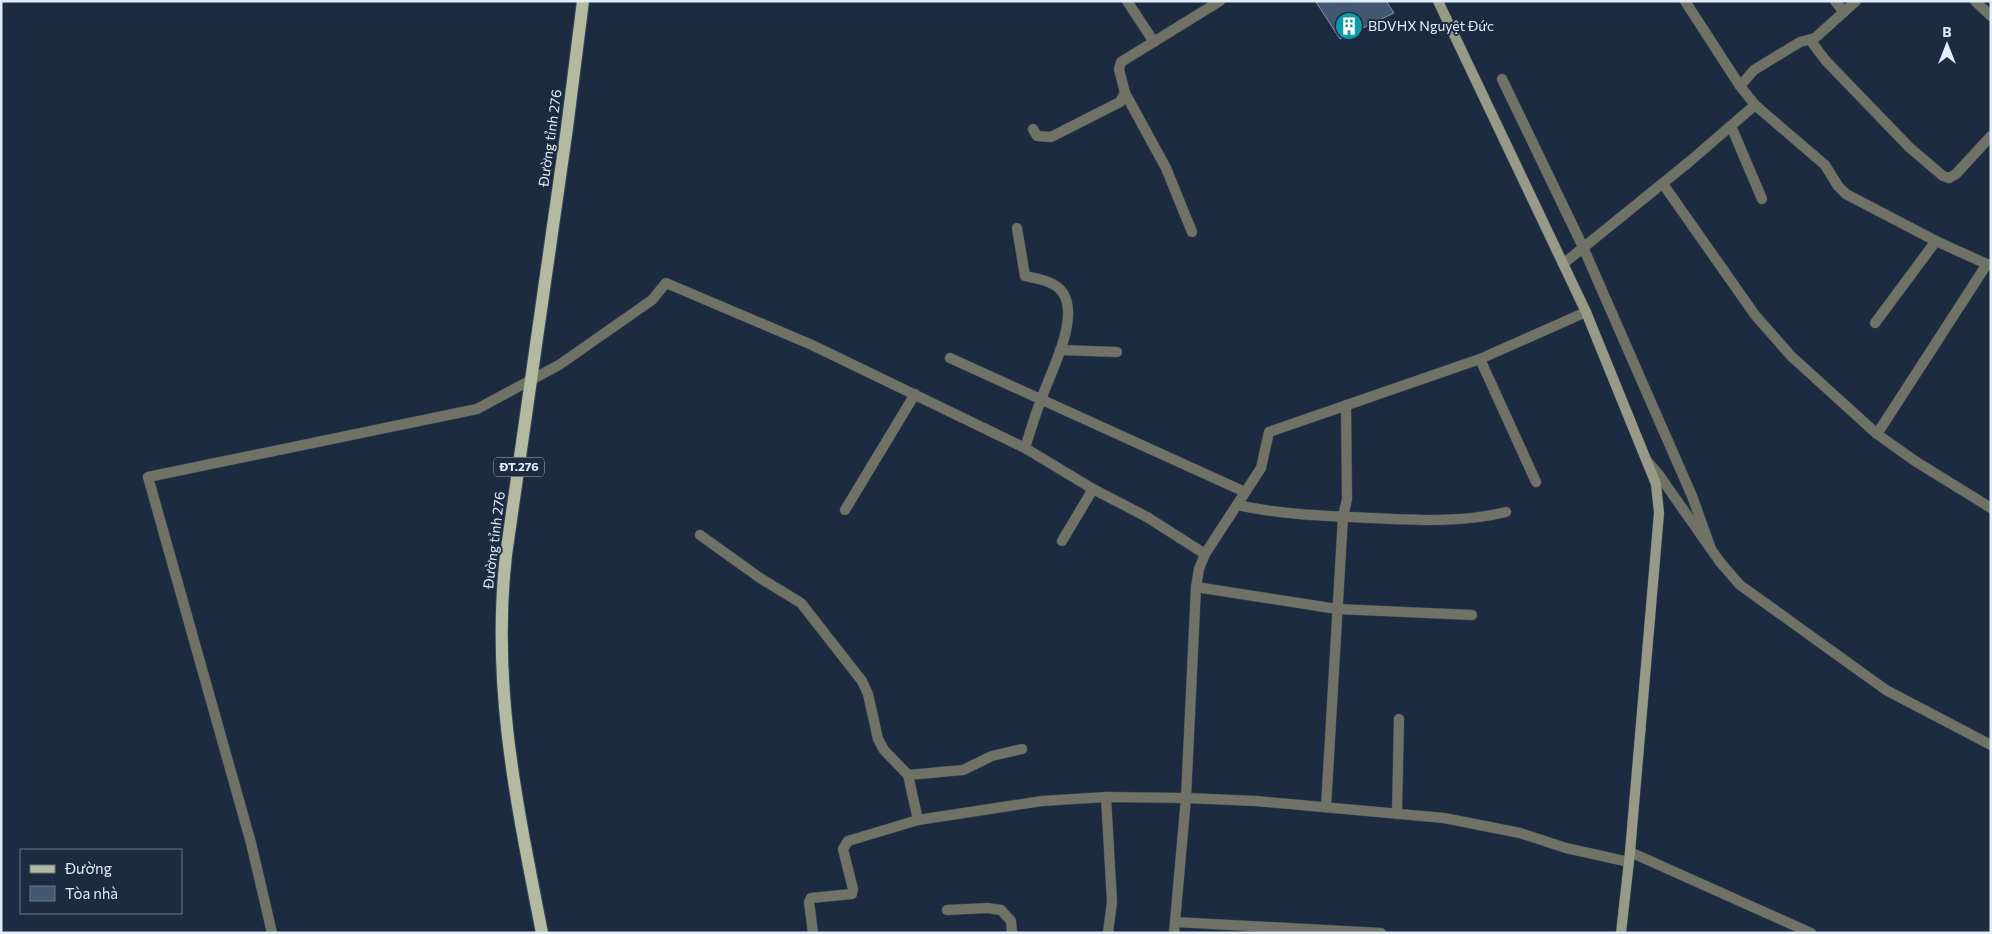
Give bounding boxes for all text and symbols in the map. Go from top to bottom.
building icon: BDVHX Nguyệt Đức [1334,11,1364,41]
place label: BDVHX Nguyệt Đức [1368,17,1494,34]
north arrow [1922,20,1972,70]
text: B [1942,23,1952,40]
street label: Đường tỉnh 276 [534,88,565,189]
road number: ĐT.276 [494,458,544,477]
street label: Đường tỉnh 276 [479,490,508,591]
legend [20,849,182,914]
text: Đường [64,859,112,877]
text: Tòa nhà [65,884,118,902]

